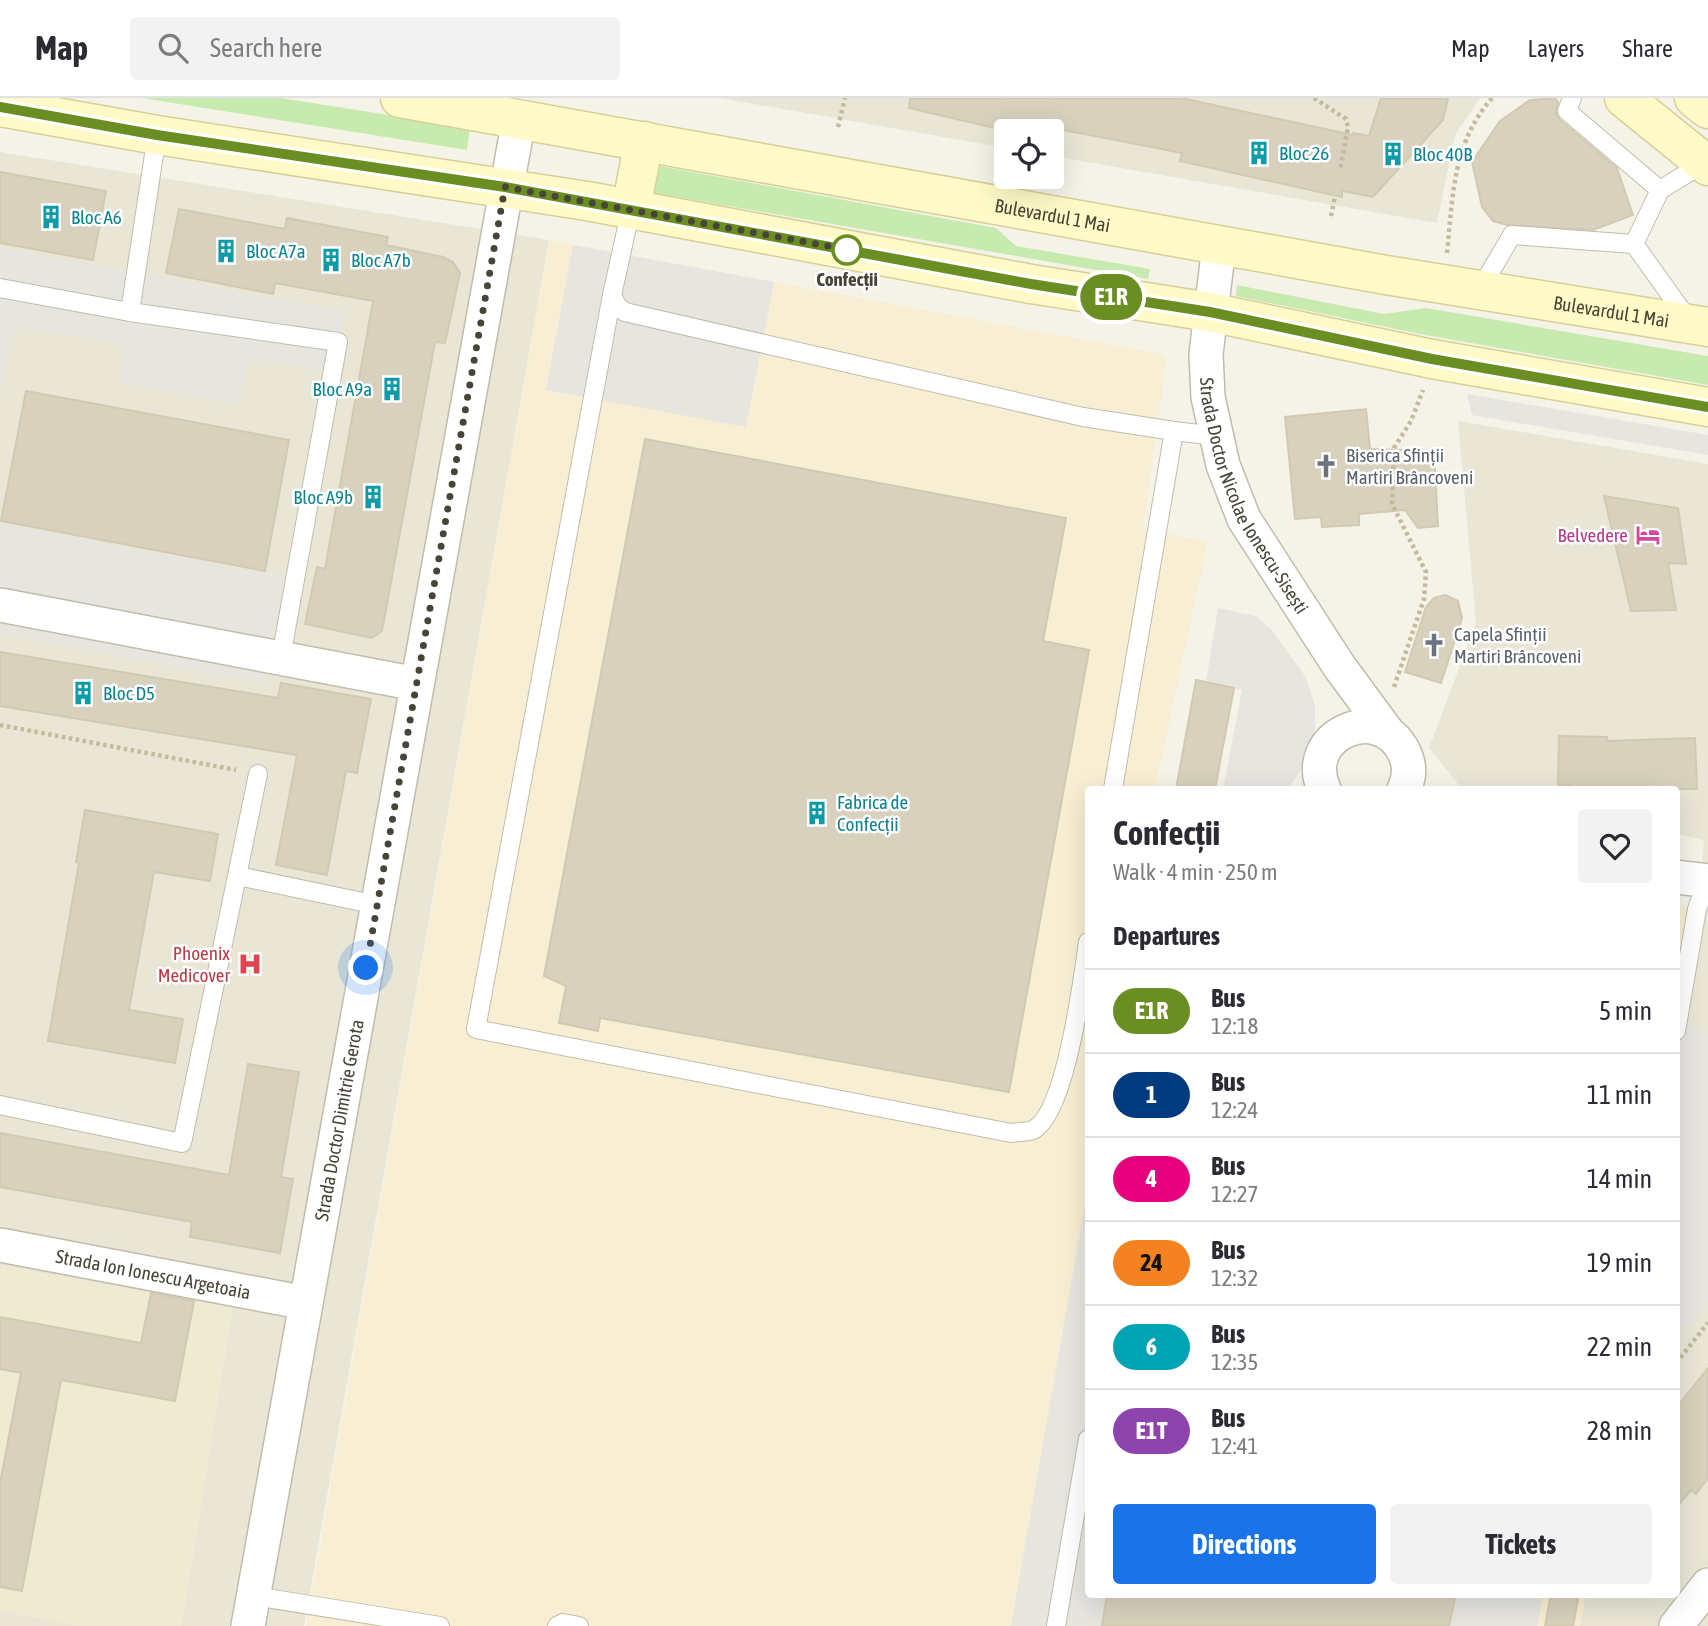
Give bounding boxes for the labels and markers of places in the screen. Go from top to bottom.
building icon: Bloc 26 [1245,139,1273,167]
building icon: Bloc 40B [1379,140,1407,168]
place label: Bloc 26 [1279,142,1329,164]
place label: Bloc 40B [1413,143,1472,165]
building icon: Bloc A6 [37,203,65,231]
place label: Bloc A6 [71,206,122,228]
marker: Confecții [832,235,862,265]
building icon: Bloc A7a [212,237,240,265]
place label: Bloc A7a [246,240,306,262]
building icon: Bloc A7b [317,246,345,274]
place label: Bloc A7b [351,249,411,271]
place label: Confecții [816,268,878,291]
building icon: Bloc A9a [378,375,406,403]
place label: Bloc A9a [313,378,372,400]
place label: Biserica Sfinții Martiri Brâncoveni [1346,444,1473,488]
church icon: Biserica Sfinții Martiri Brâncoveni [1312,452,1340,480]
building icon: Bloc A9b [359,483,387,511]
place label: Bloc A9b [293,486,353,508]
hotel icon: Belvedere [1634,521,1662,549]
place label: Belvedere [1557,524,1628,546]
place label: Capela Sfinții Martiri Brâncoveni [1454,623,1581,667]
church icon: Capela Sfinții Martiri Brâncoveni [1420,631,1448,659]
building icon: Bloc D5 [69,679,97,707]
place label: Bloc D5 [103,682,155,704]
place label: Fabrica de Confecții [837,791,908,835]
building icon: Fabrica de Confecții [803,799,831,827]
place label: Phoenix Medicover [158,942,230,986]
hospital icon: Phoenix Medicover [236,950,264,978]

